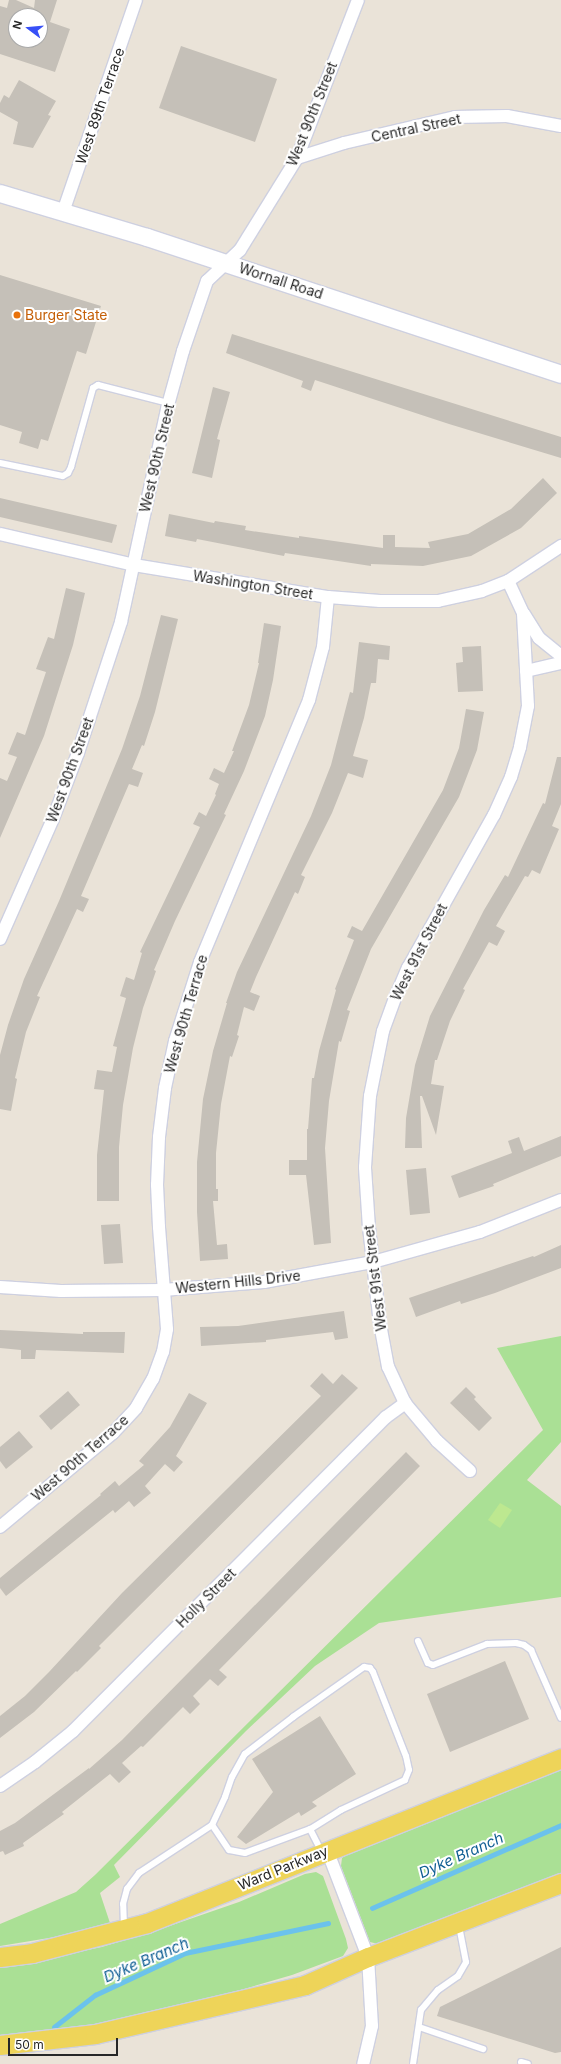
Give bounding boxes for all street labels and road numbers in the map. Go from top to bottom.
street label: West 89th Terrace [72,45,128,167]
street label: West 90th Street [283,59,341,169]
street label: Central Street [370,110,462,146]
street label: Wornall Road [237,259,325,303]
street label: West 90th Street [136,402,178,514]
street label: Washington Street [192,567,314,603]
street label: West 90th Street [43,715,97,825]
street label: West 91st Street [387,901,451,1003]
street label: West 90th Terrace [161,953,211,1075]
street label: West 91st Street [360,1224,390,1332]
street label: Western Hills Drive [175,1267,301,1297]
street label: West 90th Terrace [28,1411,132,1505]
street label: Holly Street [173,1565,239,1631]
street label: Ward Parkway [236,1842,330,1894]

